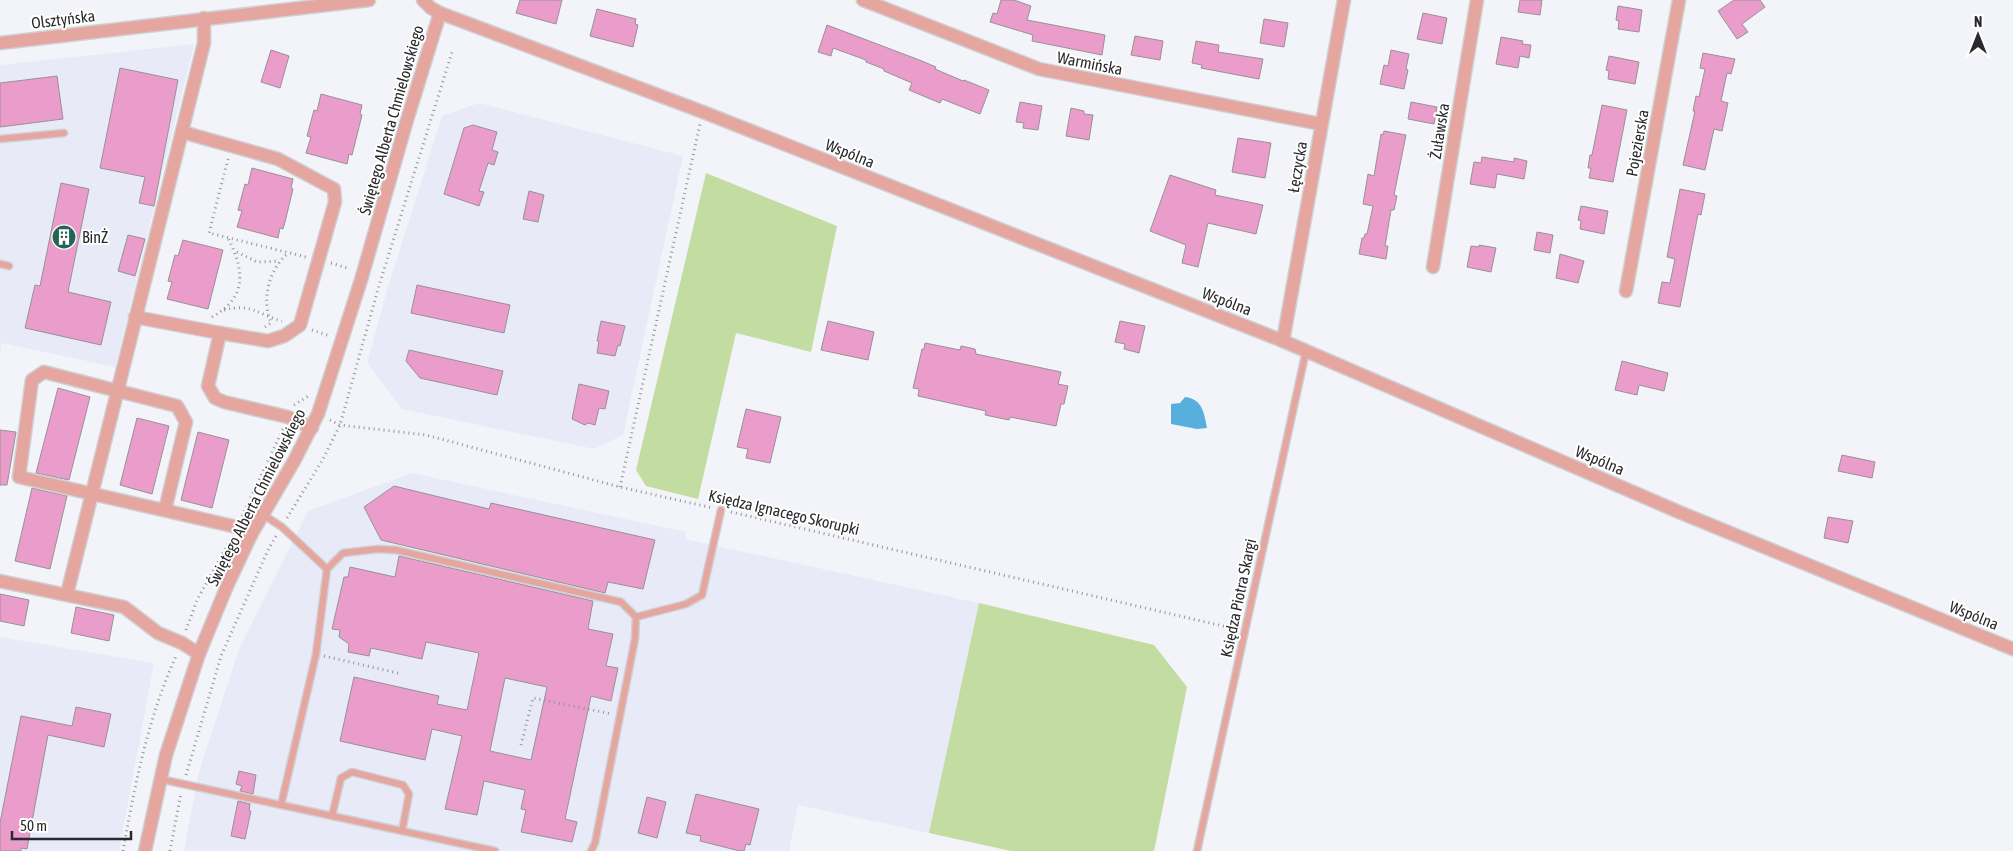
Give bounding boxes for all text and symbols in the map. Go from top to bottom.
street label: Olsztyńska [30,6,96,33]
north arrow [1953,10,2003,60]
text: N [1974,14,1982,30]
street label: Świętego Alberta Chmielowskiego [355,23,428,217]
street label: Warmińska [1056,48,1124,78]
street label: Żuławska [1426,102,1452,160]
street label: Pojezierska [1622,108,1653,178]
street label: Wspólna [822,135,877,172]
street label: Łęczycka [1284,140,1311,194]
building icon: BinŻ [51,224,77,250]
place label: BinŻ [82,228,108,246]
street label: Wspólna [1199,283,1254,320]
street label: Świętego Alberta Chmielowskiego [203,405,309,589]
street label: Wspólna [1572,442,1627,479]
street label: Księdza Ignacego Skorupki [707,486,861,539]
street label: Księdza Piotra Skargi [1217,537,1260,659]
street label: Wspólna [1946,597,2001,634]
scale bar [12,808,131,840]
text: 50 m [20,817,47,834]

